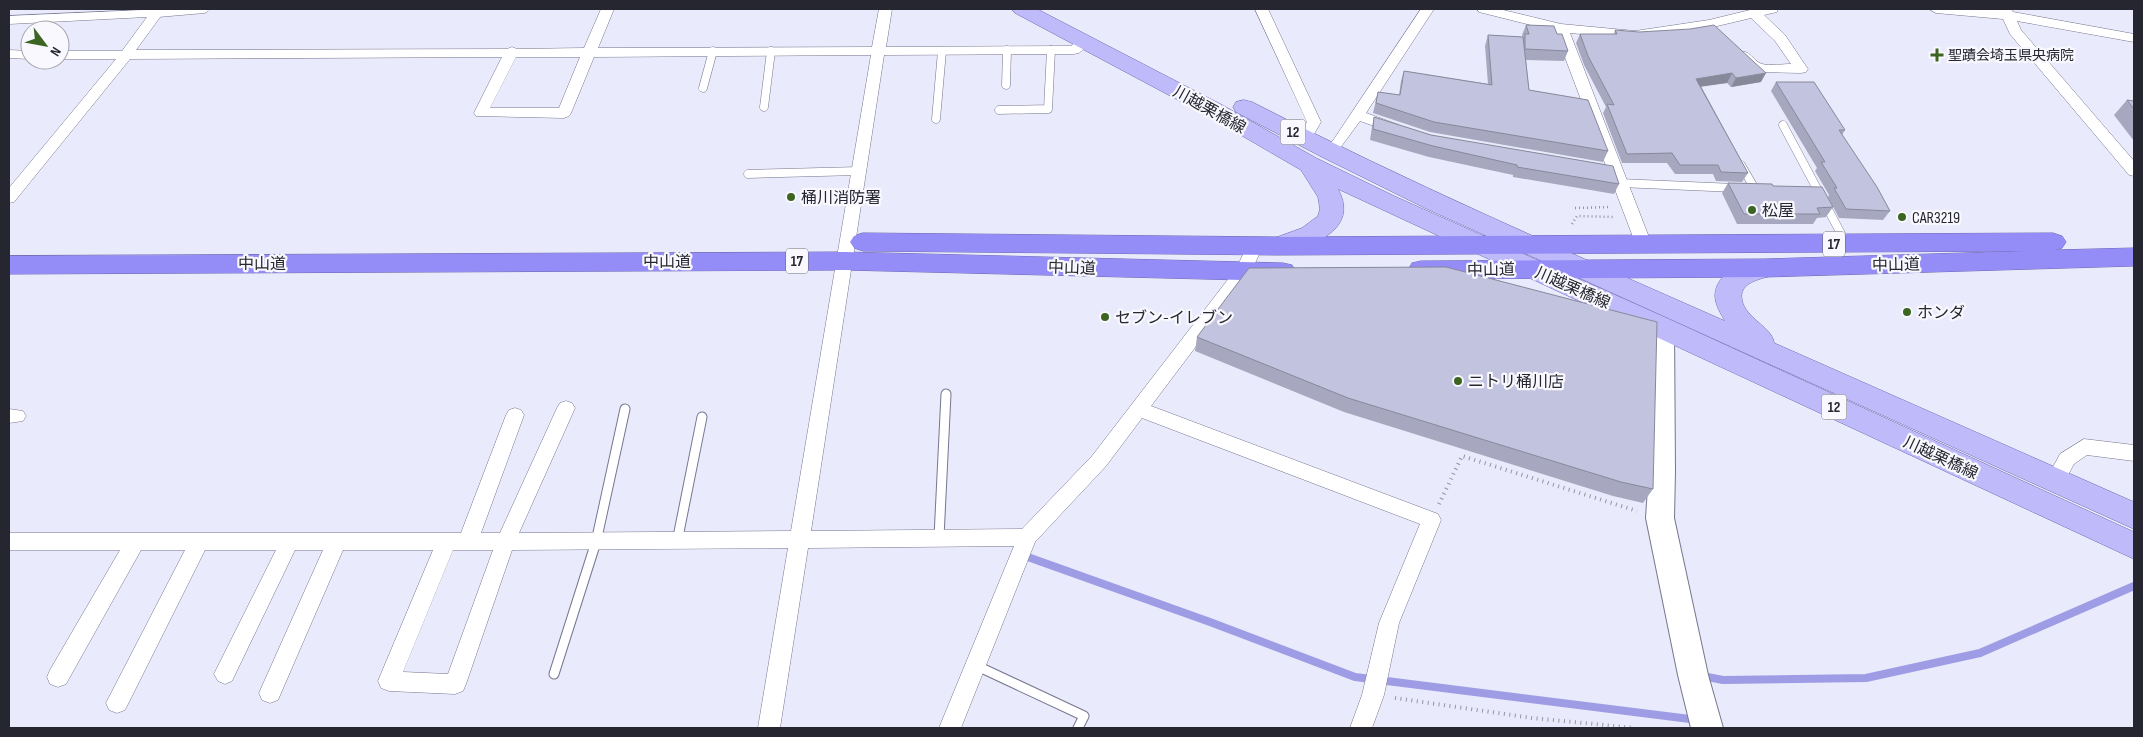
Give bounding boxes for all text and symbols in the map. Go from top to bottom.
north arrow [20,20,70,70]
text: N [46,44,65,59]
place label: 聖蹟会埼玉県央病院 [1948,47,2074,64]
marker: 聖蹟会埼玉県央病院 [1930,48,1944,62]
street label: 川越栗橋線 [1170,83,1249,138]
road number: 12 [1280,120,1306,144]
place label: 桶川消防署 [801,189,881,208]
marker: 桶川消防署 [785,191,797,203]
place label: 松屋 [1762,202,1794,221]
marker: 松屋 [1746,204,1758,216]
place label: CAR3219 [1912,209,1960,228]
marker: CAR3219 [1896,211,1908,223]
road number: 17 [1823,232,1845,256]
road number: 17 [786,248,808,274]
street label: 中山道 [643,253,691,272]
street label: 中山道 [238,255,286,274]
street label: 中山道 [1872,256,1920,275]
street label: 中山道 [1048,258,1096,279]
street label: 中山道 [1467,261,1515,280]
street label: 川越栗橋線 [1532,263,1613,313]
place label: ホンダ [1917,304,1965,323]
marker: ホンダ [1901,306,1913,318]
place label: セブン-イレブン [1115,309,1233,328]
marker: セブン-イレブン [1099,311,1111,323]
place label: ニトリ桶川店 [1468,373,1564,392]
marker: ニトリ桶川店 [1452,375,1464,387]
road number: 12 [1822,394,1846,420]
street label: 川越栗橋線 [1900,433,1981,484]

